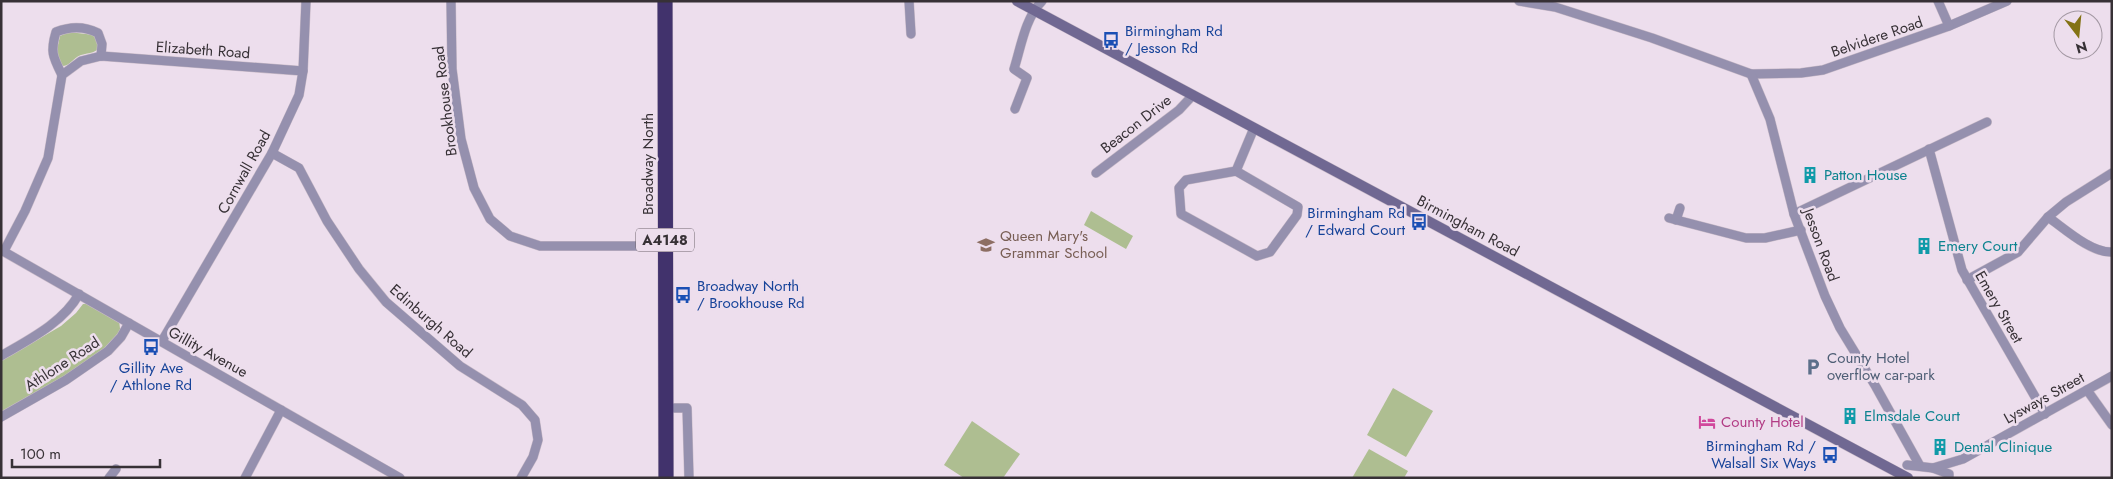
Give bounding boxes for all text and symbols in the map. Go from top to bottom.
north arrow [2053,10,2103,60]
street label: Belvidere Road [1828,11,1926,63]
place label: Birmingham Rd / Jesson Rd [1125,20,1223,59]
bus stop icon: Birmingham Rd / Jesson Rd [1101,30,1121,50]
street label: Elizabeth Road [155,36,251,64]
text: N [2073,36,2090,59]
street label: Brookhouse Road [427,45,463,157]
street label: Beacon Drive [1096,89,1176,159]
street label: Broadway North [637,113,659,215]
street label: Cornwall Road [212,126,276,218]
place label: Patton House [1824,164,1908,186]
building icon: Patton House [1800,165,1820,185]
street label: Birmingham Road [1413,190,1523,262]
place label: Birmingham Rd / Edward Court [1305,202,1405,241]
street label: Jesson Road [1797,203,1844,285]
bus stop icon: Birmingham Rd / Edward Court [1409,212,1429,232]
place label: Queen Mary's Grammar School [1000,225,1107,264]
road number: A4148 [636,228,694,252]
school or university icon: Queen Mary's Grammar School [976,235,996,255]
place label: Emery Court [1938,235,2018,257]
building icon: Emery Court [1914,236,1934,256]
street label: Emery Street [1969,267,2029,348]
place label: Broadway North / Brookhouse Rd [697,275,805,314]
street label: Edinburgh Road [385,279,477,363]
bus stop icon: Broadway North / Brookhouse Rd [673,285,693,305]
street label: Gillity Avenue [164,321,252,383]
street label: Athlone Road [20,331,104,397]
bus stop icon: Gillity Ave / Athlone Rd [141,337,161,357]
place label: County Hotel overflow car-park [1827,347,1935,386]
place label: Gillity Ave / Athlone Rd [110,357,192,396]
parking icon: County Hotel overflow car-park [1803,357,1823,377]
street label: Lysways Street [2000,367,2089,429]
place label: Elmsdale Court [1864,405,1960,427]
building icon: Elmsdale Court [1840,406,1860,426]
place label: County Hotel [1721,411,1804,433]
hotel icon: County Hotel [1697,412,1717,432]
place label: Birmingham Rd / Walsall Six Ways [1706,435,1816,474]
scale bar [12,436,160,468]
place label: Dental Clinique [1954,436,2052,458]
building icon: Dental Clinique [1930,437,1950,457]
text: 100 m [20,443,61,465]
bus stop icon: Birmingham Rd / Walsall Six Ways [1820,445,1840,465]

